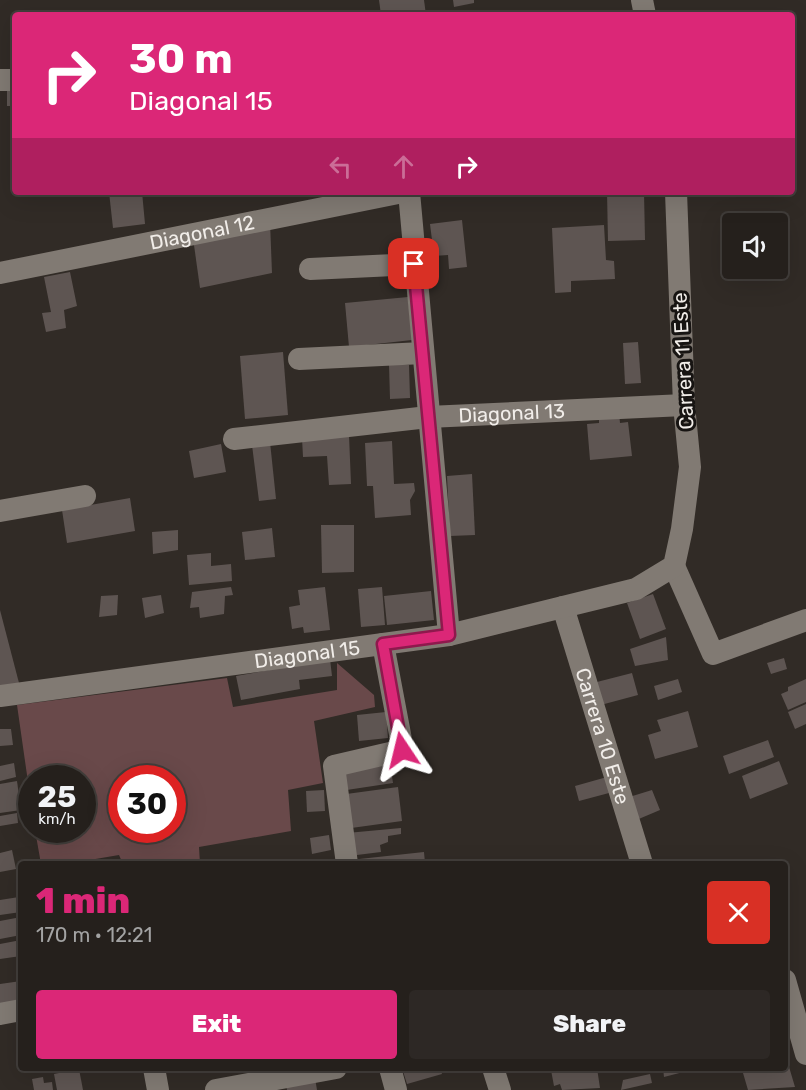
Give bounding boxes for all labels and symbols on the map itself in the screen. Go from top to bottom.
street label: Diagonal 12 [147,210,256,255]
pin [388,238,439,289]
street label: Carrera 11 Este [667,292,699,430]
street label: Diagonal 13 [458,399,565,428]
street label: Diagonal 15 [253,635,362,673]
street label: Carrera 10 Este [570,665,635,807]
position arrow [370,718,434,782]
speed limit sign: 30 [108,765,186,843]

